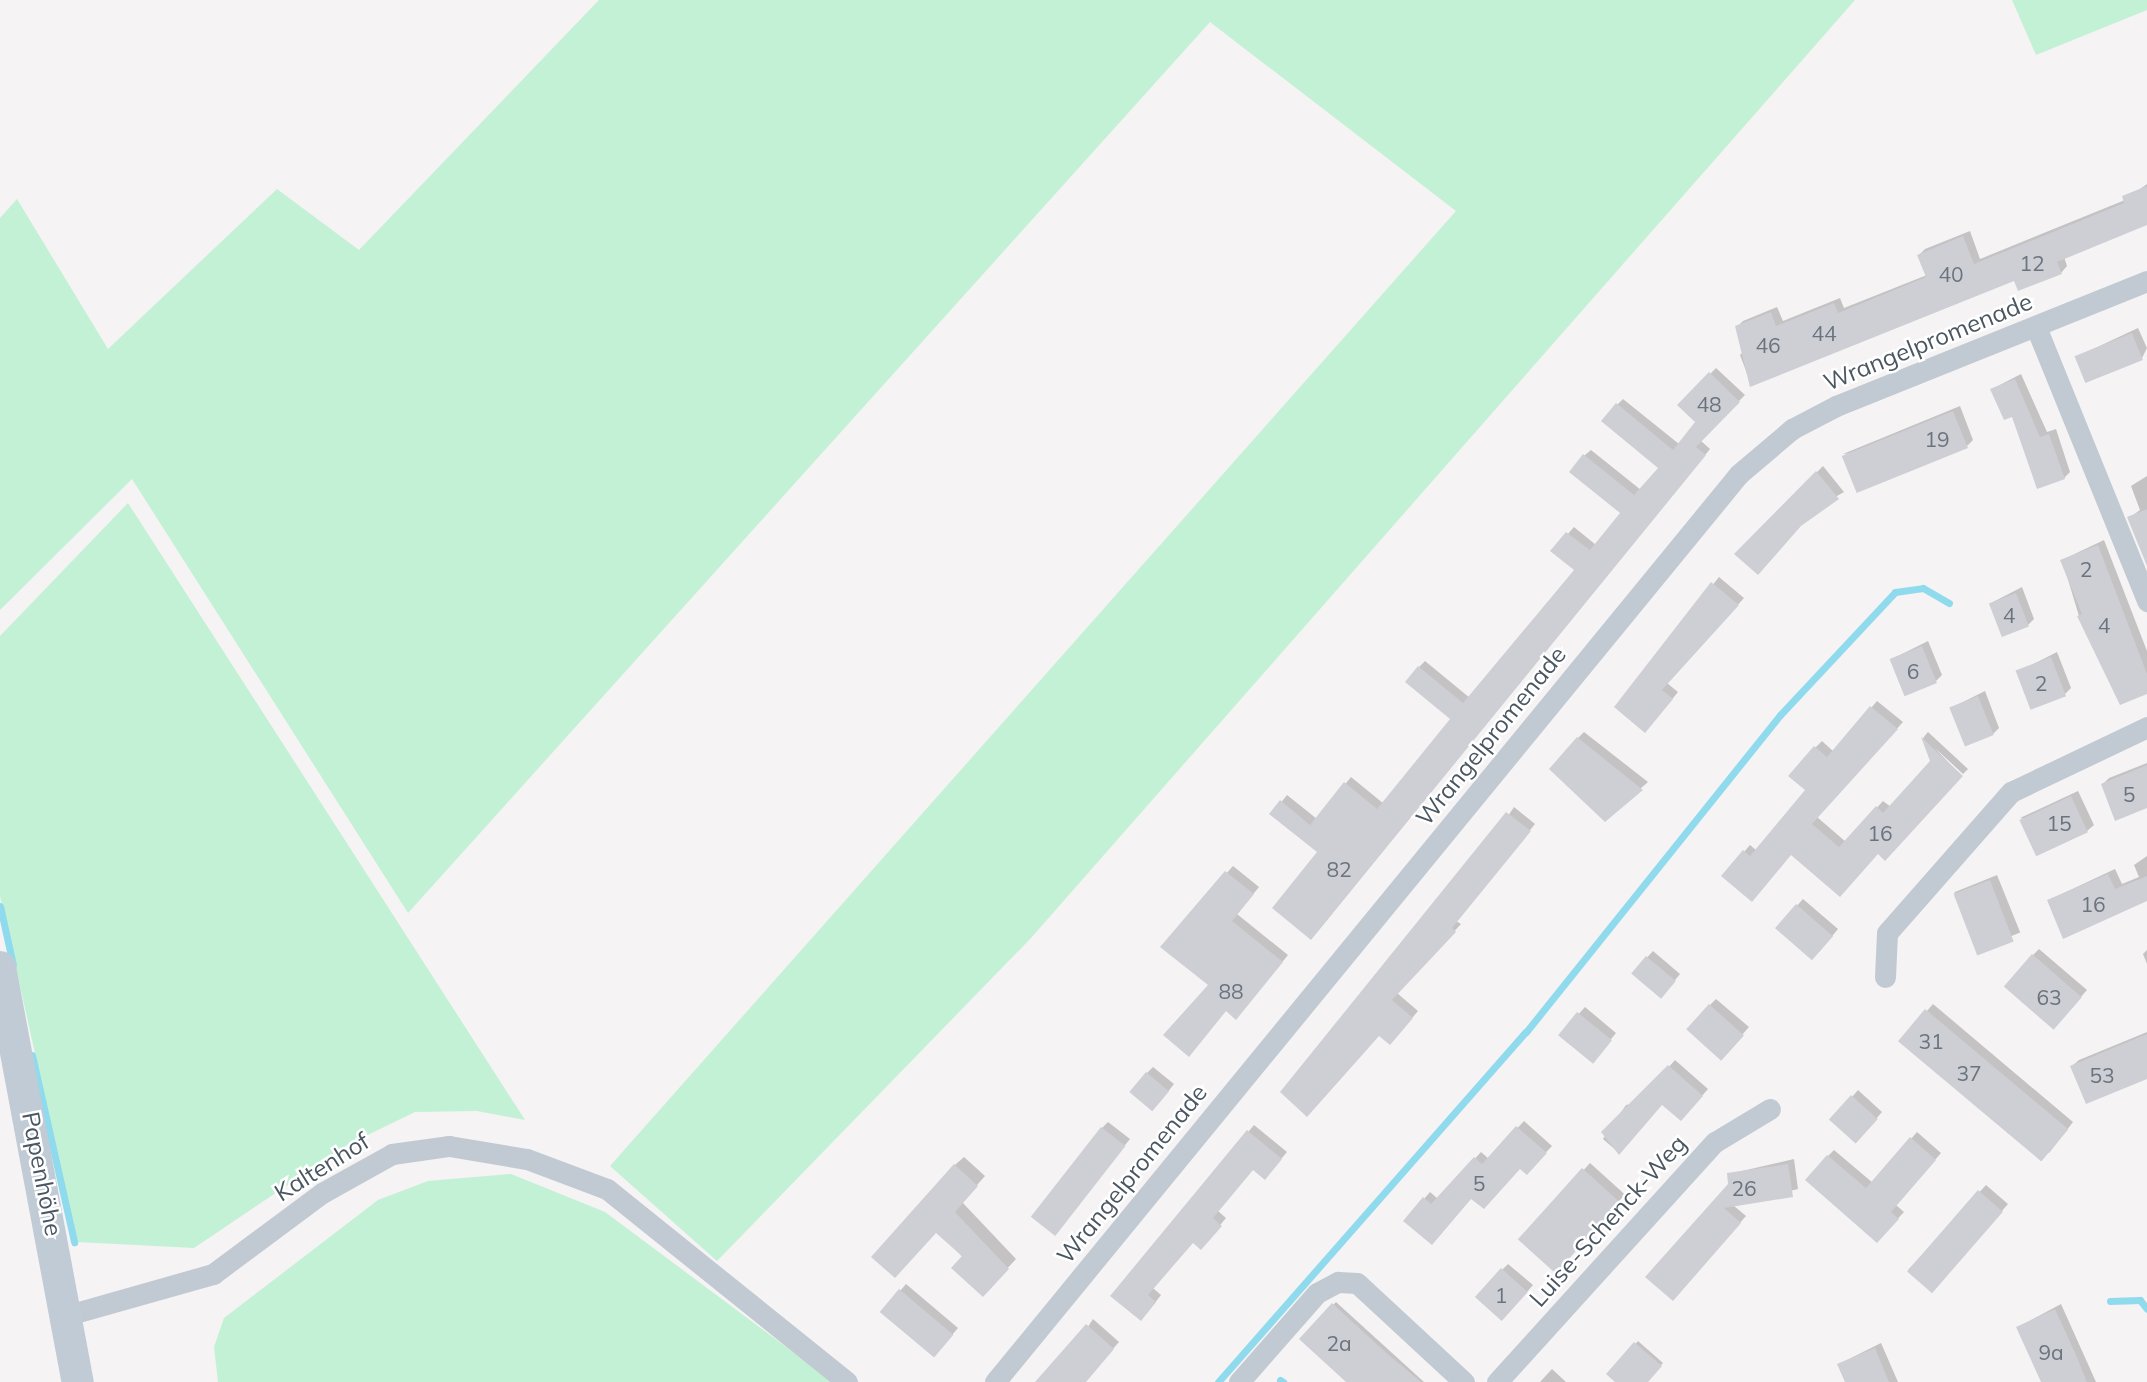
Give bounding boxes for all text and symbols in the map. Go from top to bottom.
house number: 12 [2019,250,2045,276]
house number: 40 [1938,261,1964,287]
street label: Wrangelpromenade [1820,287,2036,397]
house number: 44 [1811,320,1837,346]
house number: 46 [1755,332,1781,358]
house number: 48 [1696,391,1722,417]
house number: 19 [1924,426,1950,452]
house number: 2 [2080,556,2092,582]
house number: 4 [2003,602,2015,628]
house number: 4 [2098,612,2110,638]
street label: Wrangelpromenade [1410,641,1572,831]
house number: 6 [1907,658,1919,684]
house number: 2 [2035,670,2047,696]
house number: 5 [2123,781,2135,807]
house number: 15 [2046,810,2072,836]
house number: 16 [1867,820,1893,846]
house number: 82 [1326,856,1352,882]
house number: 16 [2080,891,2106,917]
house number: 88 [1218,978,1244,1004]
house number: 63 [2036,984,2062,1010]
house number: 31 [1918,1028,1944,1054]
house number: 37 [1956,1060,1982,1086]
house number: 53 [2089,1062,2115,1088]
street label: Wrangelpromenade [1051,1079,1213,1269]
street label: Papenhöhe [16,1109,68,1239]
street label: Kaltenhof [269,1127,375,1207]
street label: Luise-Schenck-Weg [1523,1129,1693,1313]
house number: 5 [1473,1170,1485,1196]
house number: 26 [1731,1175,1757,1201]
house number: 1 [1495,1282,1507,1308]
house number: 2a [1326,1330,1352,1356]
house number: 9a [2038,1339,2064,1365]

